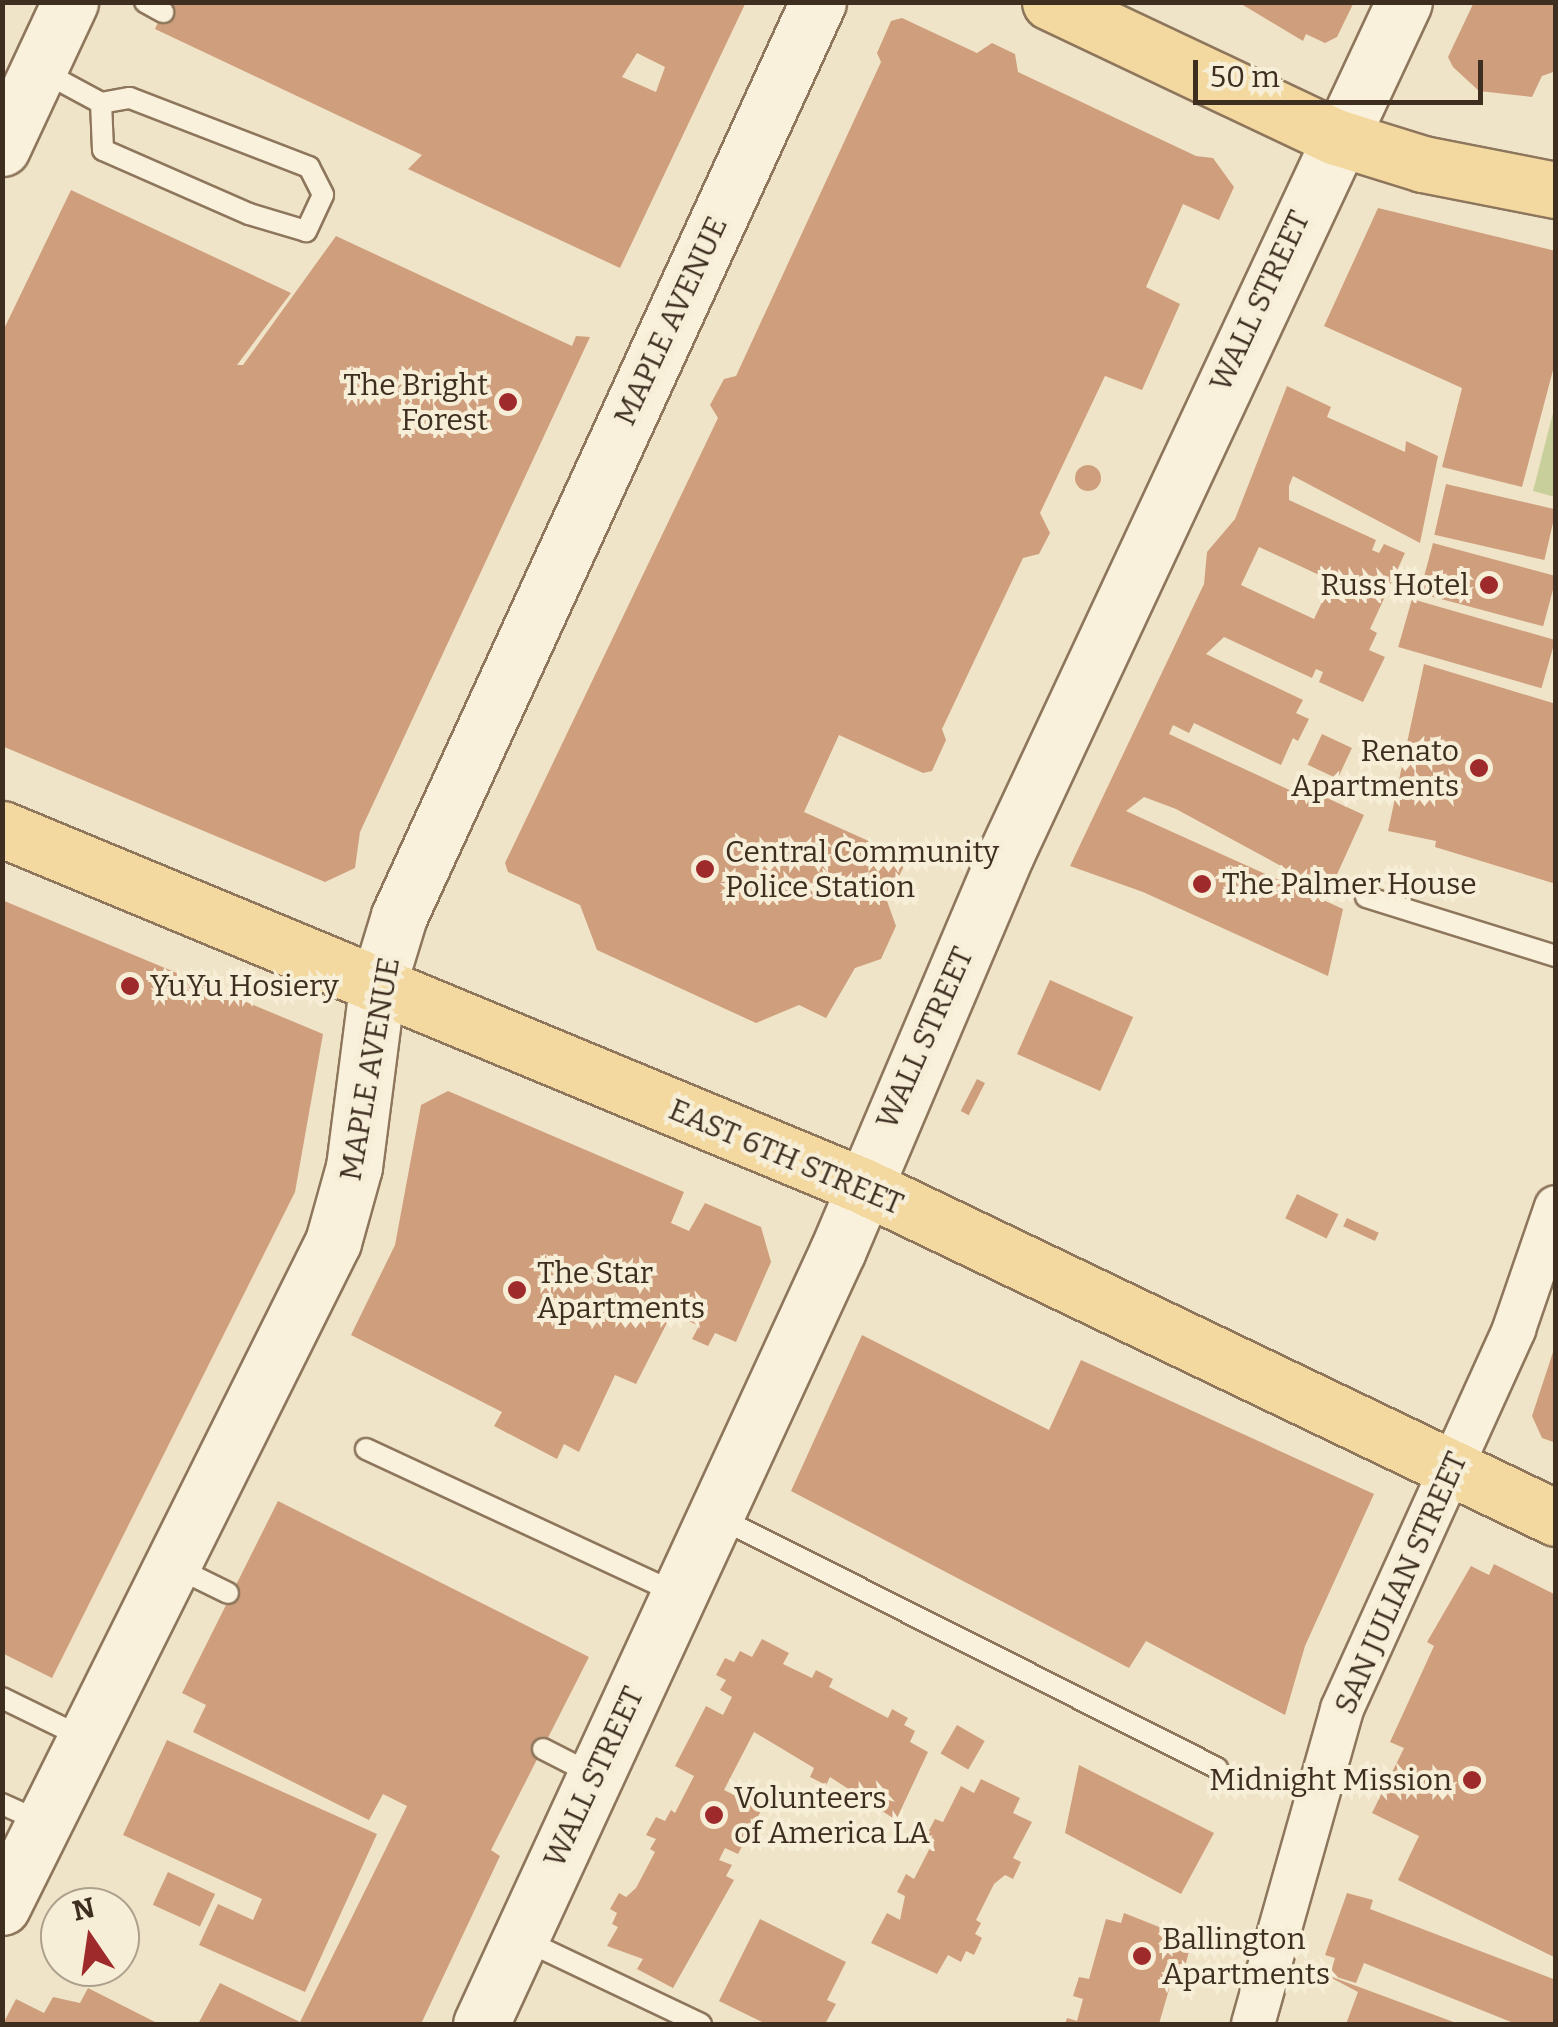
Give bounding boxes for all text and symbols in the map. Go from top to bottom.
scale bar [1198,40,1488,102]
text: 50 m [1210,59,1280,95]
street label: WALL STREET [1203,205,1317,397]
street label: MAPLE AVENUE [607,211,735,431]
place label: The Bright Forest [343,367,488,438]
marker: The Bright Forest [497,391,519,413]
place label: Russ Hotel [1320,567,1469,603]
marker: Russ Hotel [1478,574,1500,596]
place label: Renato Apartments [1291,733,1459,804]
marker: Renato Apartments [1468,757,1490,779]
place label: Central Community Police Station [725,834,999,904]
marker: Central Community Police Station [694,858,716,880]
place label: The Palmer House [1222,866,1477,902]
marker: The Palmer House [1191,873,1213,895]
street label: WALL STREET [869,942,981,1134]
street label: MAPLE AVENUE [333,955,407,1183]
place label: YuYu Hosiery [150,968,339,1004]
marker: YuYu Hosiery [119,975,141,997]
street label: EAST 6TH STREET [664,1091,908,1223]
place label: The Star Apartments [537,1255,705,1326]
marker: The Star Apartments [506,1279,528,1301]
street label: SAN JULIAN STREET [1327,1447,1475,1719]
street label: WALL STREET [537,1681,651,1873]
place label: Midnight Mission [1209,1762,1452,1798]
marker: Midnight Mission [1461,1769,1483,1791]
place label: Volunteers of America LA [734,1780,930,1850]
marker: Volunteers of America LA [703,1804,725,1826]
north arrow [40,1887,140,1987]
text: N [69,1891,98,1928]
place label: Ballington Apartments [1162,1921,1330,1992]
marker: Ballington Apartments [1131,1945,1153,1967]

